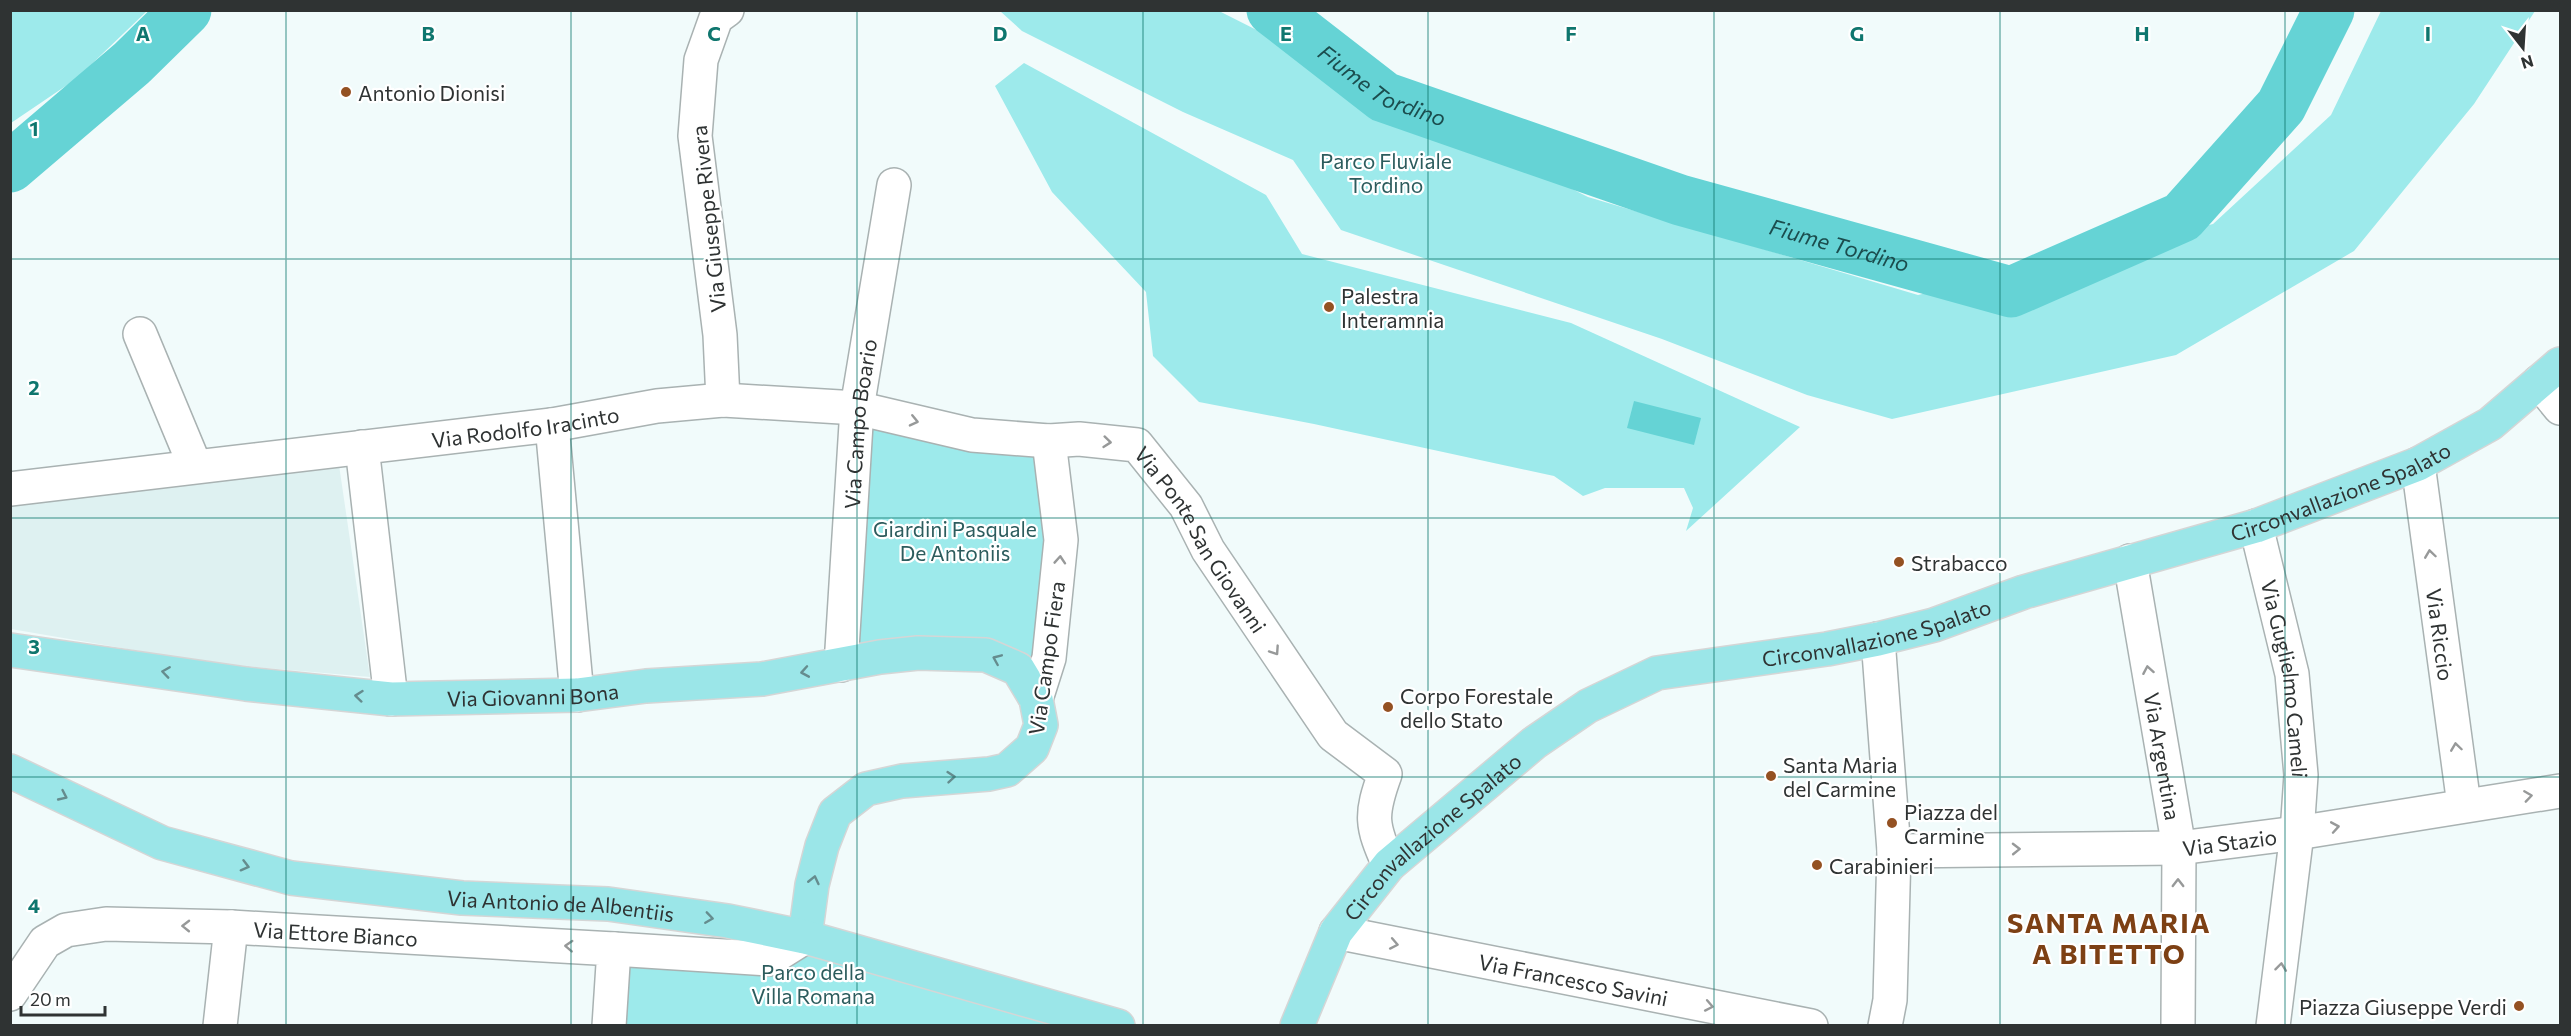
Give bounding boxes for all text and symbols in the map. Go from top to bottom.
north arrow [2493,18,2553,78]
text: A [136,21,150,45]
text: B [421,21,435,45]
text: C [707,21,721,45]
text: D [993,21,1007,45]
text: E [1280,21,1292,45]
text: F [1565,21,1577,45]
text: G [1850,21,1864,45]
text: H [2135,21,2150,45]
text: I [2425,21,2431,45]
water label: Fiume Tordino [1314,38,1450,131]
text: N [2519,52,2536,74]
place label: Antonio Dionisi [358,80,505,105]
marker: Antonio Dionisi [339,85,353,99]
text: 1 [29,116,39,140]
street label: Via Giuseppe Rivera [686,124,730,314]
park label: Parco Fluviale Tordino [1320,148,1452,197]
water label: Fiume Tordino [1767,212,1913,277]
place label: Palestra Interamnia [1341,283,1444,332]
marker: Palestra Interamnia [1322,300,1336,314]
street label: Via Campo Boario [838,337,881,510]
text: 2 [28,375,40,399]
street label: Via Rodolfo Iracinto [430,401,621,452]
one-way arrow [909,414,919,427]
one-way arrow [1102,435,1111,448]
street label: Circonvallazione Spalato [2227,436,2454,545]
street label: Via Ponte San Giovanni [1130,441,1272,637]
park label: Giardini Pasquale De Antoniis [873,516,1037,565]
one-way arrow [2424,549,2436,558]
place label: Strabacco [1911,550,2008,575]
one-way arrow [1053,555,1066,564]
marker: Strabacco [1892,555,1906,569]
street label: Via Guglielmo Cameli [2257,577,2314,779]
street label: Via Campo Fiera [1023,579,1069,737]
street label: Via Riccio [2422,587,2460,682]
street label: Circonvallazione Spalato [1760,593,1994,671]
text: 3 [28,634,40,658]
one-way arrow [1268,644,1279,655]
one-way arrow [992,655,1003,667]
one-way arrow [800,665,810,678]
one-way arrow [2143,665,2155,674]
one-way arrow [161,667,170,679]
street label: Via Giovanni Bona [446,677,620,710]
place label: Corpo Forestale dello Stato [1400,683,1553,732]
one-way arrow [355,690,364,702]
street label: Via Argentina [2140,690,2187,822]
marker: Corpo Forestale dello Stato [1381,700,1395,714]
one-way arrow [2450,742,2463,752]
street label: Circonvallazione Spalato [1338,747,1526,925]
place label: Santa Maria del Carmine [1783,752,1898,801]
marker: Santa Maria del Carmine [1764,769,1778,783]
one-way arrow [947,770,956,783]
one-way arrow [57,789,68,801]
one-way arrow [2523,790,2533,802]
place label: Piazza del Carmine [1904,799,1998,848]
marker: Piazza del Carmine [1885,816,1899,830]
one-way arrow [2331,821,2340,833]
street label: Via Stazio [2181,823,2278,860]
one-way arrow [2011,843,2020,856]
place label: Carabinieri [1829,853,1934,878]
one-way arrow [240,858,250,871]
marker: Carabinieri [1810,858,1824,872]
one-way arrow [807,875,820,885]
one-way arrow [2172,879,2185,888]
street label: Via Antonio de Albentiis [446,884,676,926]
text: 4 [28,893,40,917]
district label: SANTA MARIA A BITETTO [2007,906,2211,970]
one-way arrow [704,912,714,924]
street label: Via Ettore Bianco [252,916,418,950]
one-way arrow [181,920,190,932]
one-way arrow [1389,937,1399,950]
one-way arrow [565,940,574,953]
street label: Via Francesco Savini [1477,948,1670,1010]
park label: Parco della Villa Romana [751,959,875,1008]
one-way arrow [2274,963,2286,972]
scale bar [21,979,105,1017]
text: 20 m [30,988,71,1010]
place label: Piazza Giuseppe Verdi [2299,994,2507,1019]
one-way arrow [1704,998,1714,1011]
marker: Piazza Giuseppe Verdi [2512,999,2526,1013]

